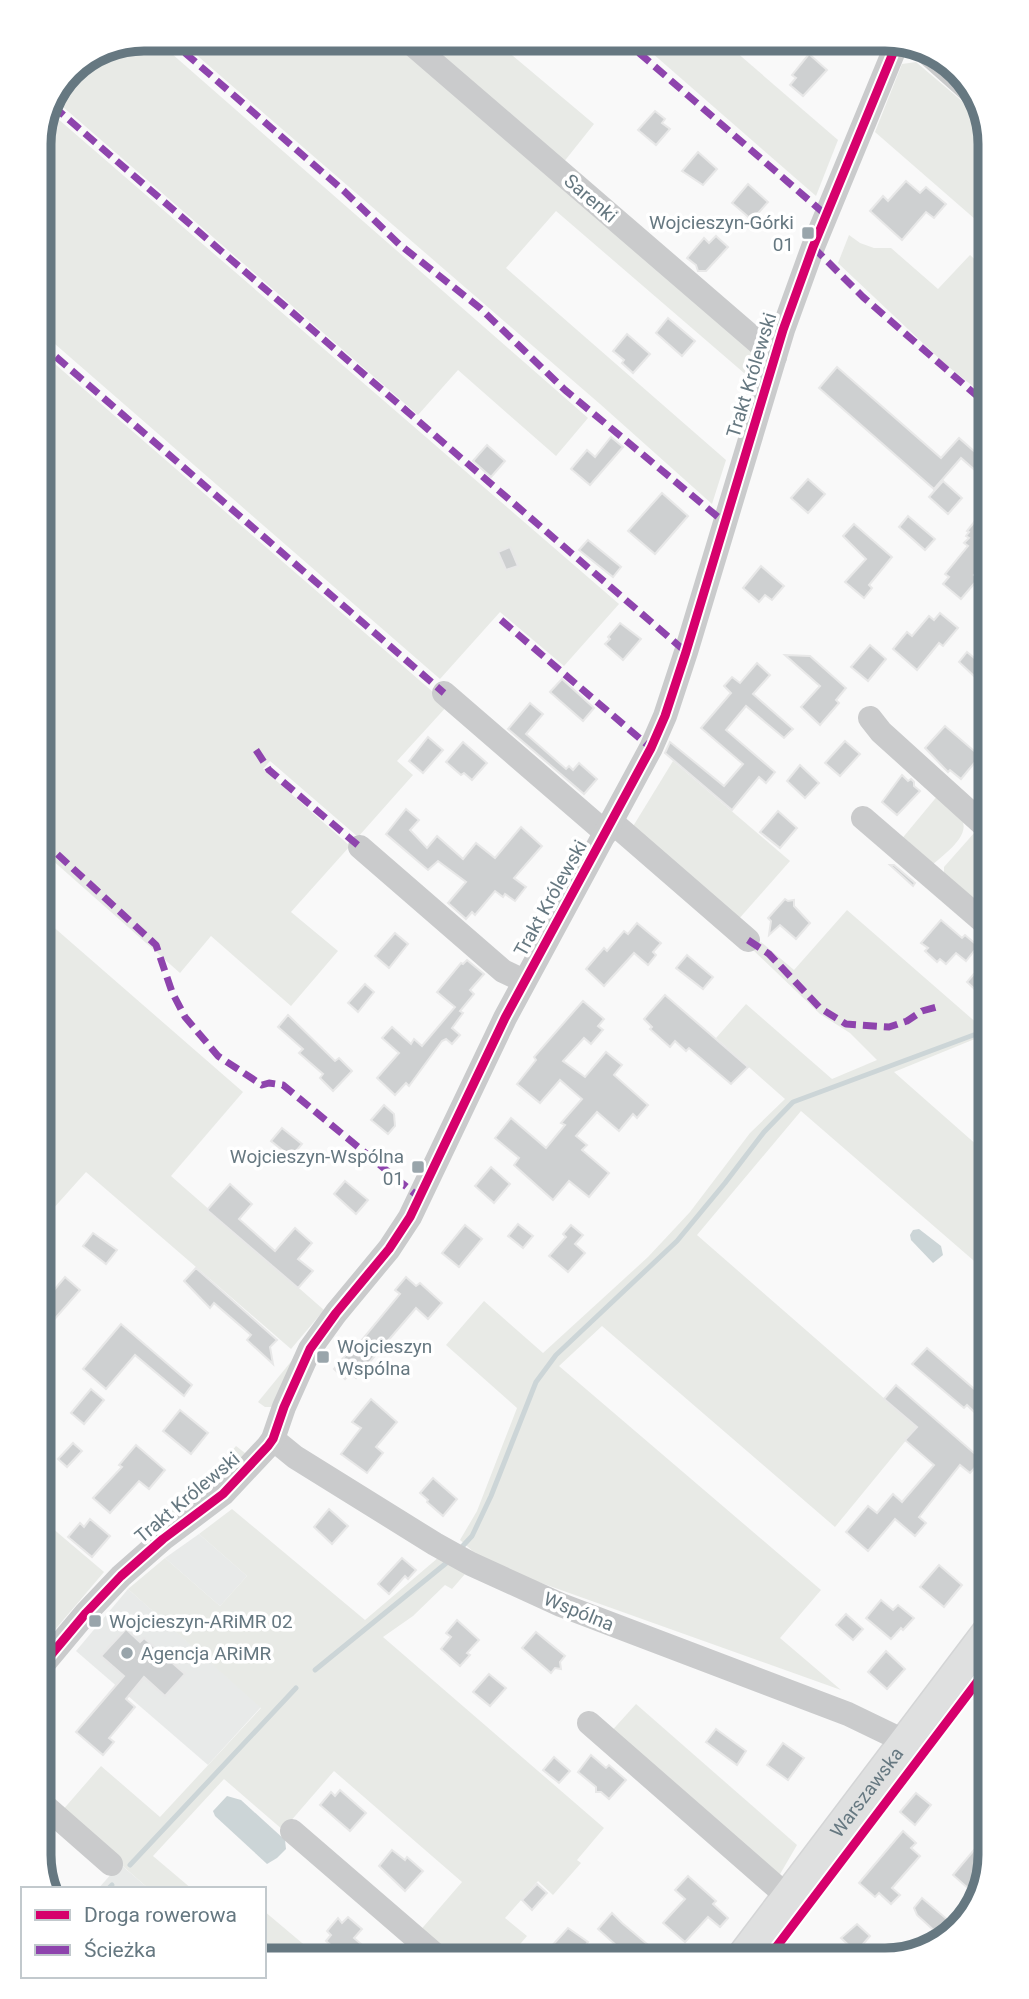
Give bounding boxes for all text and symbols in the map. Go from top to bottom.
street label: Sarenki [559,169,622,228]
place label: Wojcieszyn-Górki 01 [649,211,794,256]
marker: Wojcieszyn-Górki 01 [800,225,816,241]
street label: Trakt Królewski [722,310,781,441]
street label: Trakt Królewski [509,836,592,961]
place label: Wojcieszyn-Wspólna 01 [230,1145,404,1190]
marker: Wojcieszyn-Wspólna 01 [410,1159,426,1175]
place label: Wojcieszyn Wspólna [337,1335,432,1380]
marker: Wojcieszyn Wspólna [315,1349,331,1365]
street label: Trakt Królewski [130,1447,244,1548]
street label: Wspólna [540,1587,617,1636]
place label: Wojcieszyn-ARiMR 02 [109,1610,293,1633]
marker: Wojcieszyn-ARiMR 02 [87,1613,103,1629]
place label: Agencja ARiMR [141,1642,271,1665]
marker: Agencja ARiMR [119,1645,135,1661]
street label: Warszawska [825,1743,908,1842]
legend [21,1887,266,1978]
text: Droga rowerowa [84,1903,237,1927]
text: Ścieżka [84,1938,156,1962]

